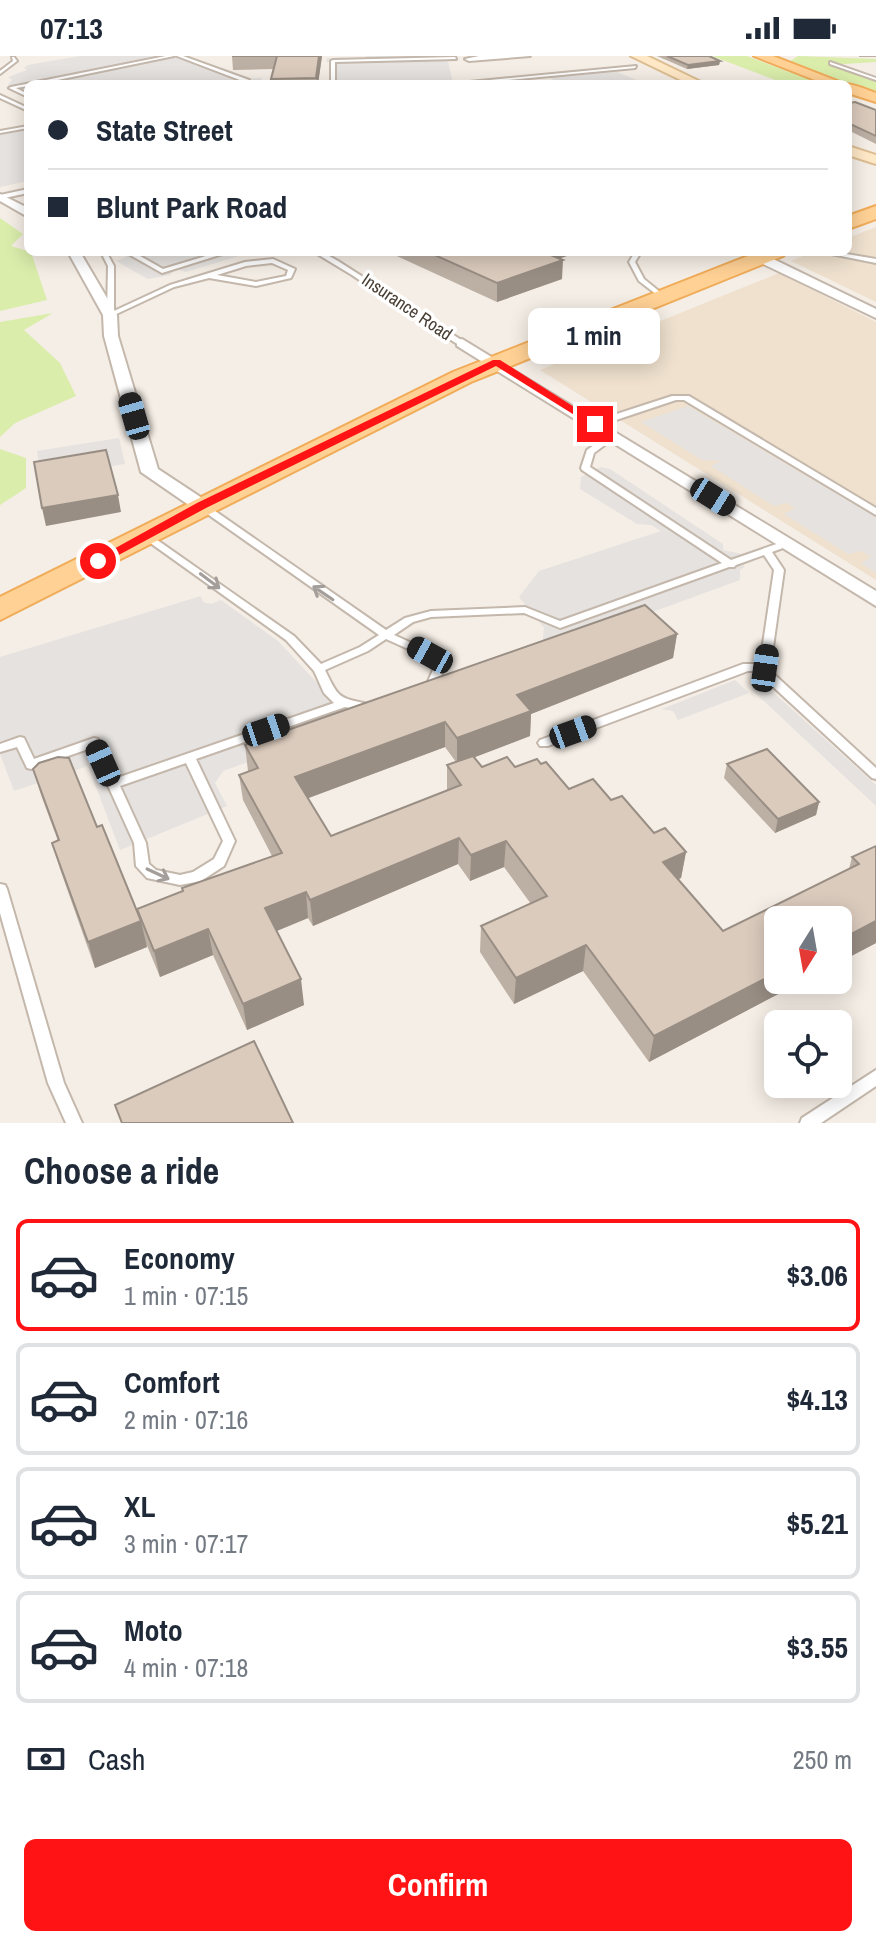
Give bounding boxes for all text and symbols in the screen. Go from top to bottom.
text: 07:13 [40,8,103,48]
text: State Street [96,110,233,150]
text: Blunt Park Road [96,187,287,227]
street label: Insurance Road [357,267,457,346]
callout: 1 min [529,308,661,364]
text: 1 min [566,318,622,353]
car [116,390,152,442]
route end [577,406,613,442]
car [686,474,740,520]
route start [80,543,116,579]
one-way arrow [199,573,221,590]
one-way arrow [313,584,335,601]
car [403,633,457,677]
car [750,643,780,693]
car [239,711,293,749]
car [546,713,600,751]
car [82,736,124,790]
one-way arrow [145,867,169,882]
north arrow [764,906,852,994]
map controls [764,906,852,1098]
button: locate [764,1010,852,1098]
text: Choose a ride [24,1147,219,1195]
text: Economy [124,1238,235,1278]
icon: car [28,1239,100,1311]
text: $3.06 [786,1255,848,1295]
text: 1 min · 07:15 [124,1278,248,1313]
text: Comfort [124,1362,220,1402]
icon: car [28,1363,100,1435]
text: $4.13 [786,1379,848,1419]
text: 2 min · 07:16 [124,1402,248,1437]
text: XL [124,1486,155,1526]
icon: car [28,1487,100,1559]
text: $5.21 [786,1503,848,1543]
text: 3 min · 07:17 [124,1526,248,1561]
text: Moto [124,1610,183,1650]
icon: car [28,1611,100,1683]
text: $3.55 [786,1627,848,1667]
text: 4 min · 07:18 [124,1650,248,1685]
icon: cash [24,1737,68,1781]
text: Cash [88,1739,145,1779]
text: 250 m [793,1742,852,1777]
button: Confirm [24,1839,852,1931]

